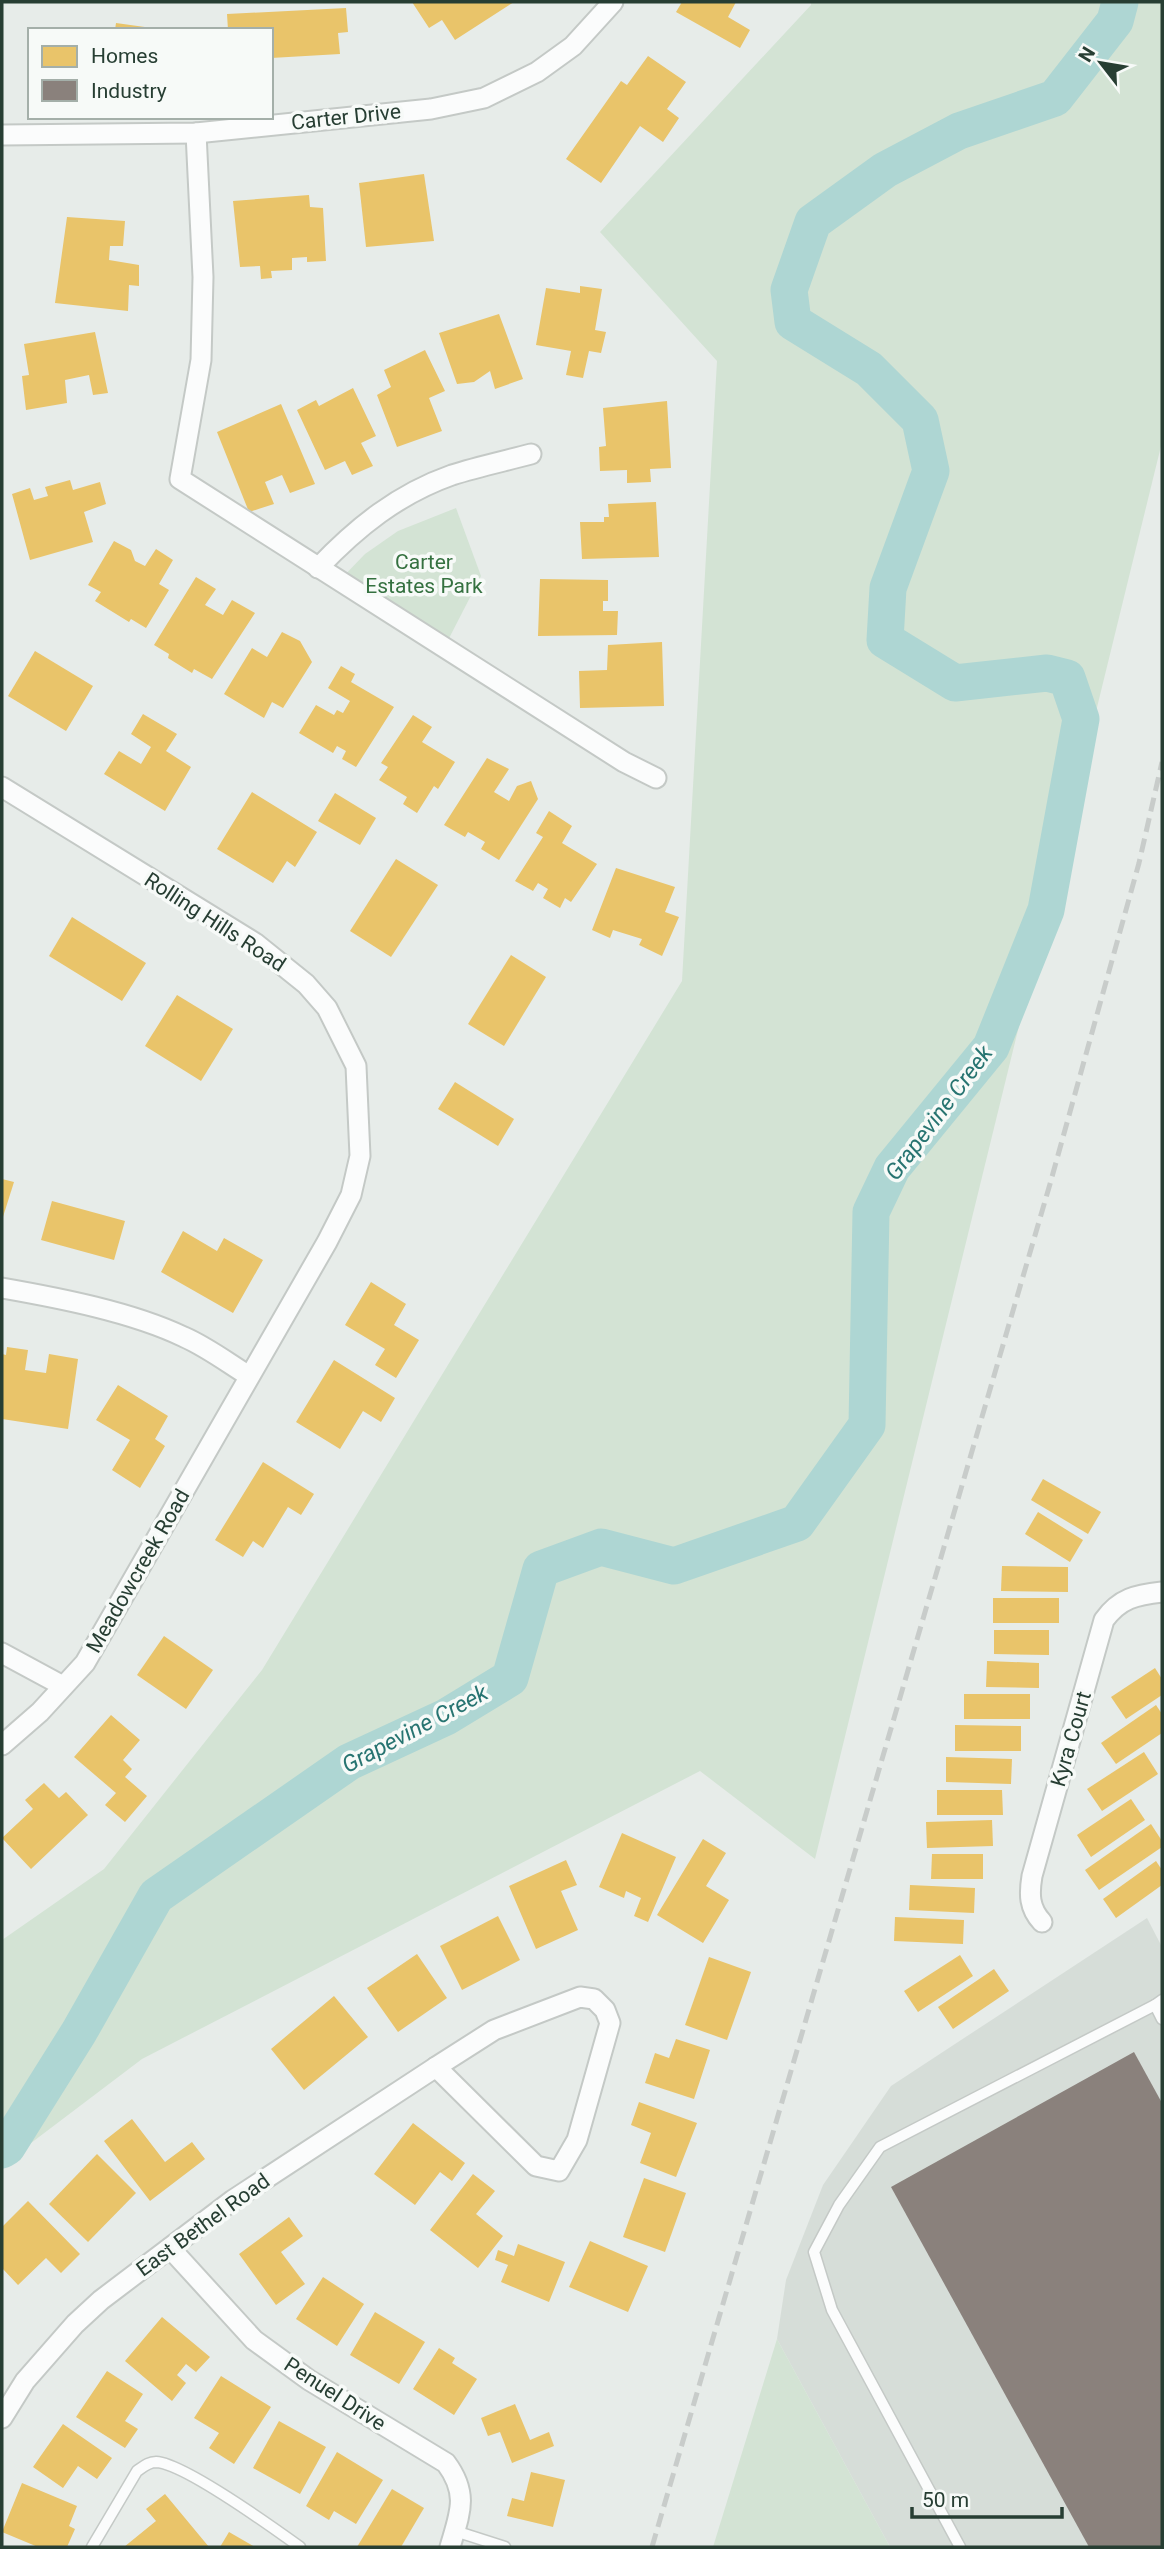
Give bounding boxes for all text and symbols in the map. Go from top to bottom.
legend [28,28,273,119]
north arrow [1066,28,1136,98]
text: N [1074,43,1100,66]
text: Homes [91,44,158,68]
text: Industry [91,79,167,103]
street label: Carter Drive [290,99,402,135]
park label: Carter Estates Park [365,550,483,598]
street label: Rolling Hills Road [140,867,290,977]
water label: Grapevine Creek [880,1040,999,1186]
street label: Meadowcreek Road [81,1485,195,1657]
water label: Grapevine Creek [337,1679,493,1779]
street label: Kyra Court [1046,1689,1096,1789]
street label: East Bethel Road [132,2169,274,2281]
street label: Penuel Drive [280,2352,390,2436]
scale bar [912,2476,1062,2520]
text: 50 m [922,2488,969,2512]

